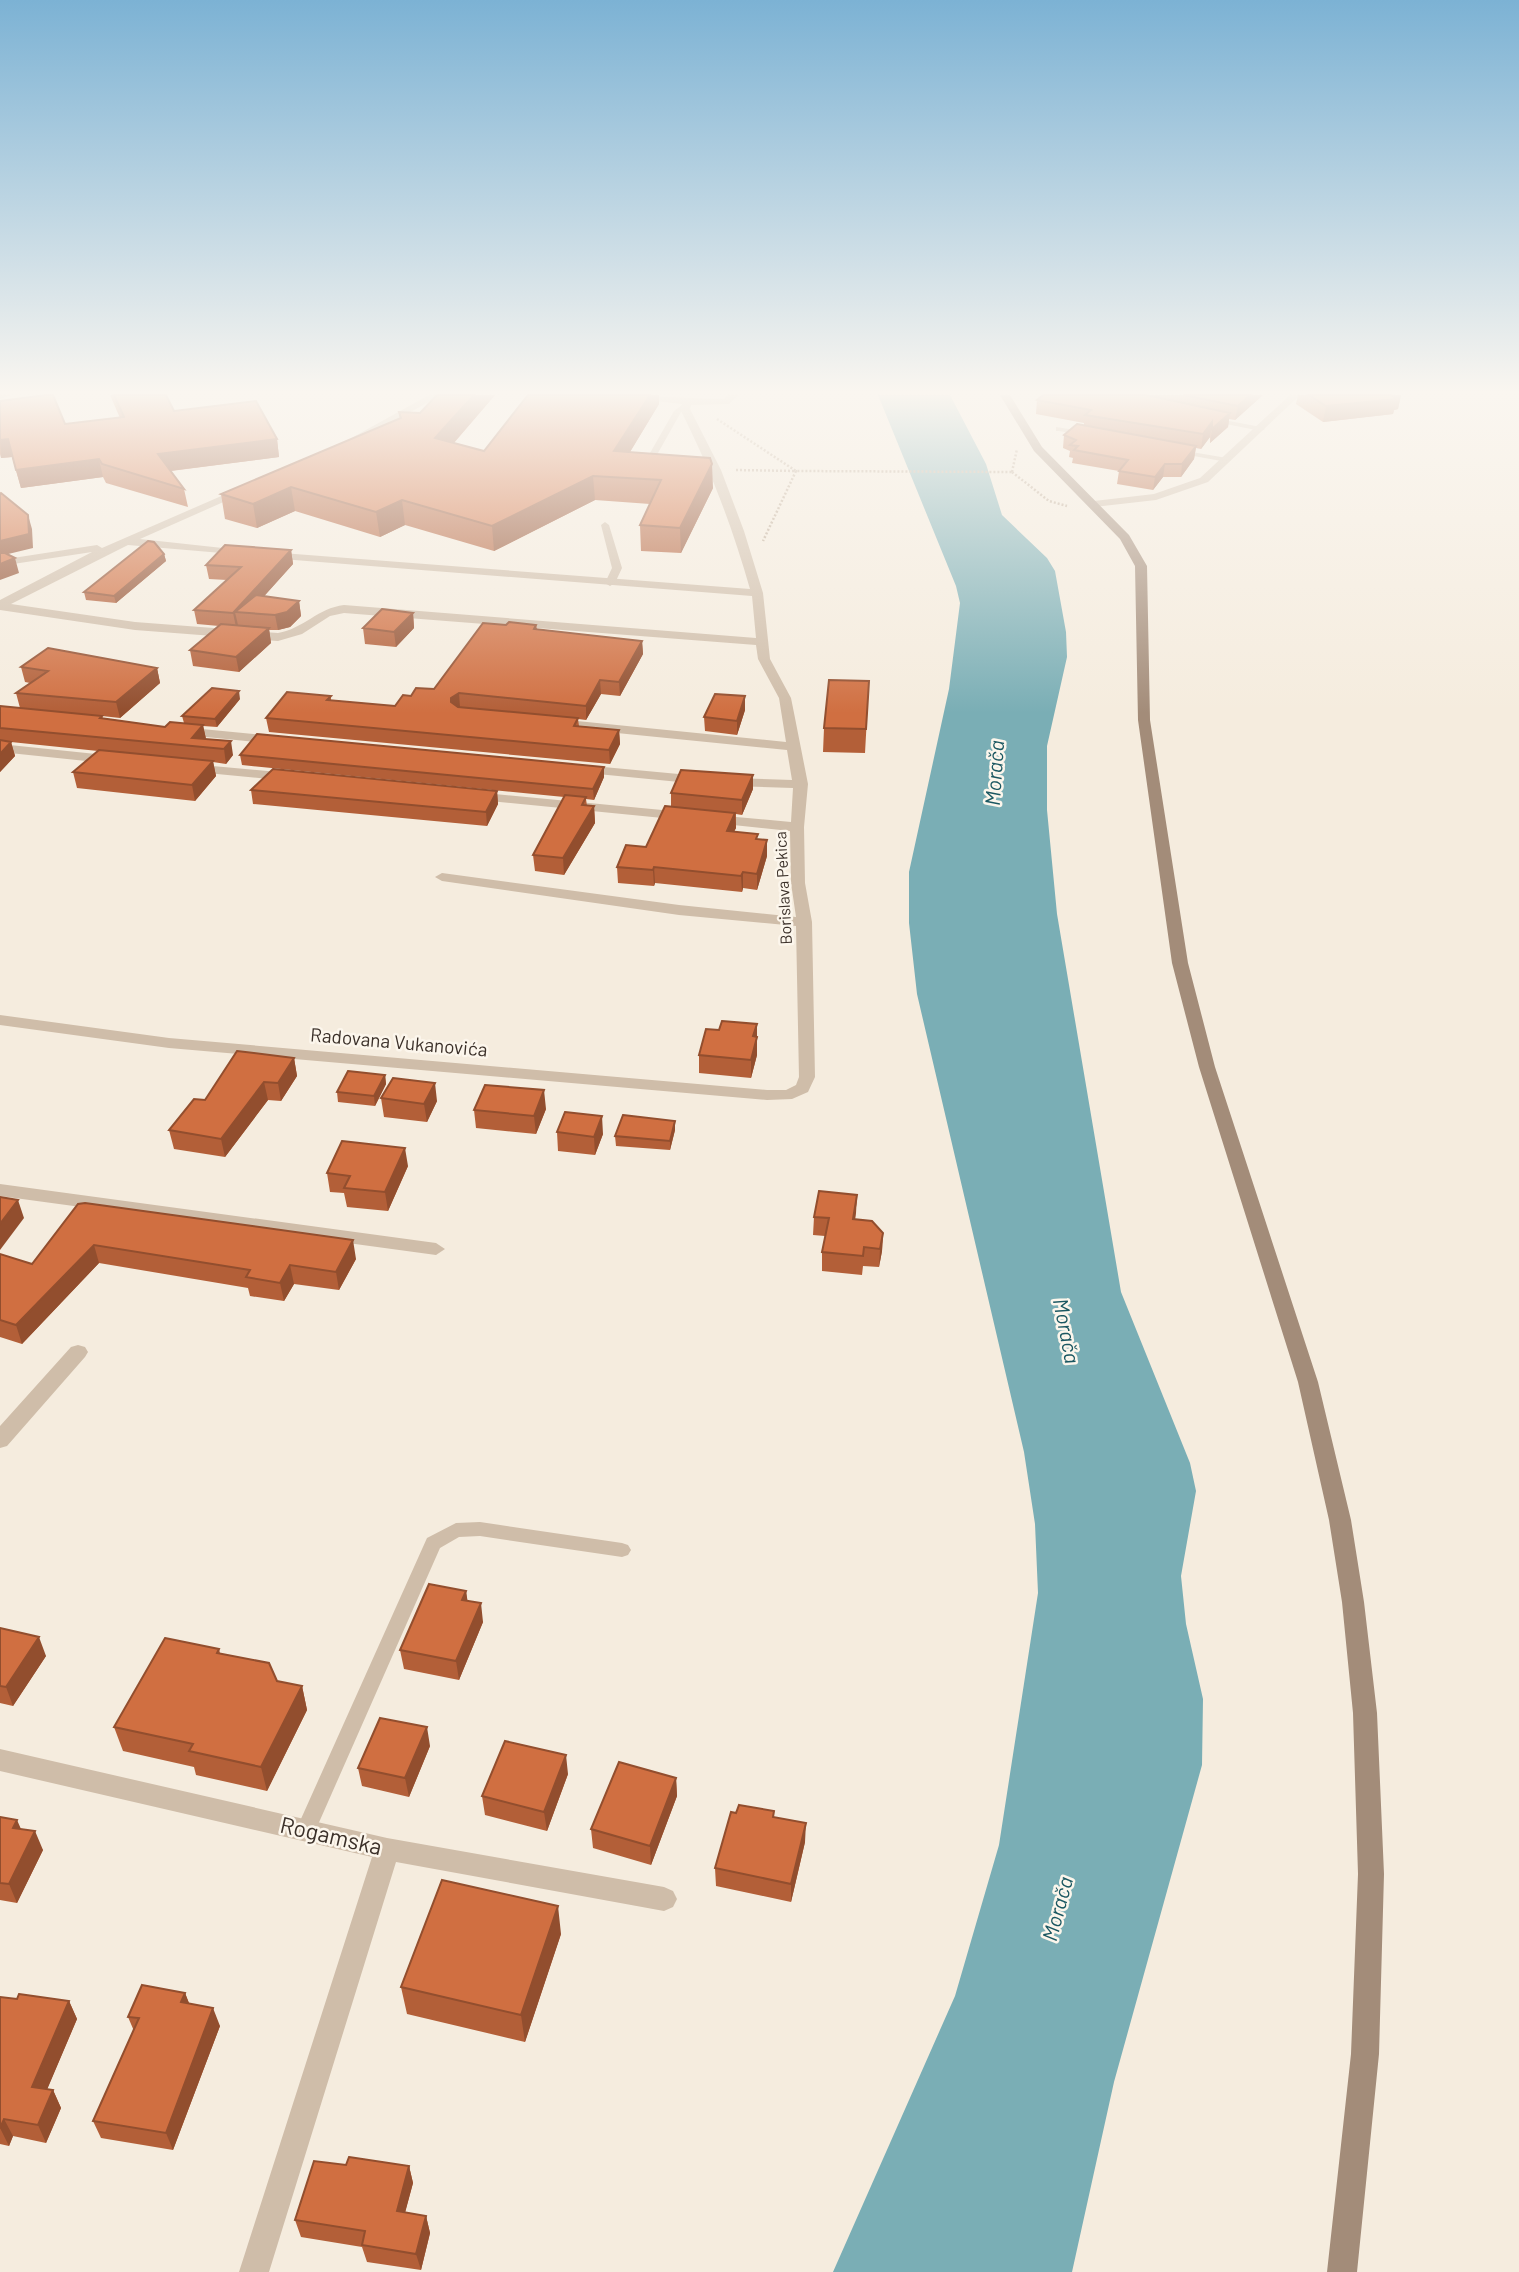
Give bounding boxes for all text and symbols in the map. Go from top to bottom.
water label: Morača [979,739,1008,807]
street label: Borislava Pekica [770,831,795,945]
street label: Radovana Vukanovića [309,1022,489,1061]
water label: Morača [1049,1296,1086,1365]
street label: Rogamska [278,1810,385,1860]
water label: Morača [1036,1874,1077,1944]

